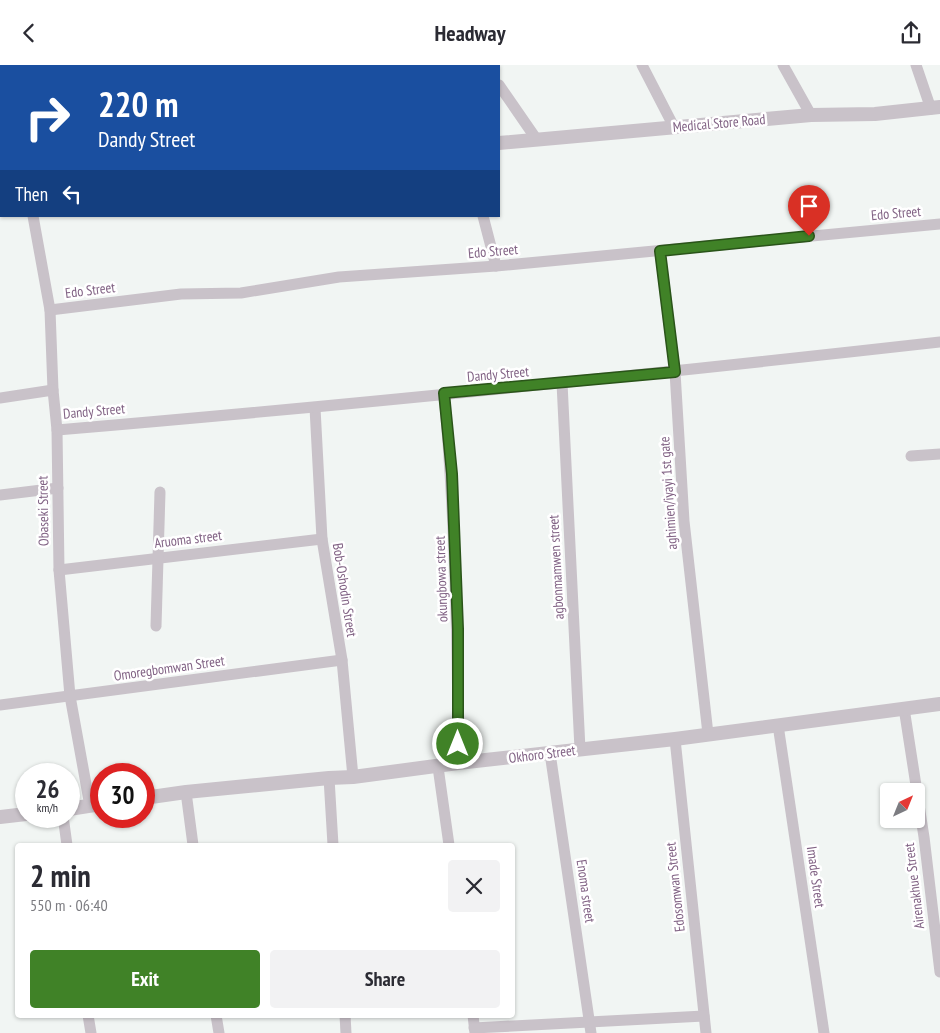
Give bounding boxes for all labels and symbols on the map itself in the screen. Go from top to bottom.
street label: Medical Store Road [672,110,766,136]
pin [788,185,830,236]
street label: Edo Street [870,202,922,224]
street label: Edo Street [467,240,519,262]
street label: Edo Street [64,278,116,302]
street label: Dandy Street [466,362,530,386]
street label: Dandy Street [62,399,126,423]
street label: aghimien/iyayi 1st gate [655,436,681,550]
street label: Obaseki Street [33,476,53,546]
street label: agbonmamwen street [544,514,568,620]
street label: Aruoma street [153,526,223,552]
street label: okungbowa street [430,535,452,622]
street label: Bob-Oshodin Street [329,542,361,638]
street label: Omoregbomwan Street [112,651,226,685]
position arrow [431,717,483,769]
street label: Okhoro Street [508,741,577,767]
speed limit sign: 30 [90,763,155,828]
north arrow [880,783,925,827]
street label: Edosomwan Street [661,841,689,933]
street label: Airenakhue Street [900,842,928,930]
street label: Imade Street [803,845,829,909]
street label: Enoma street [573,858,599,924]

